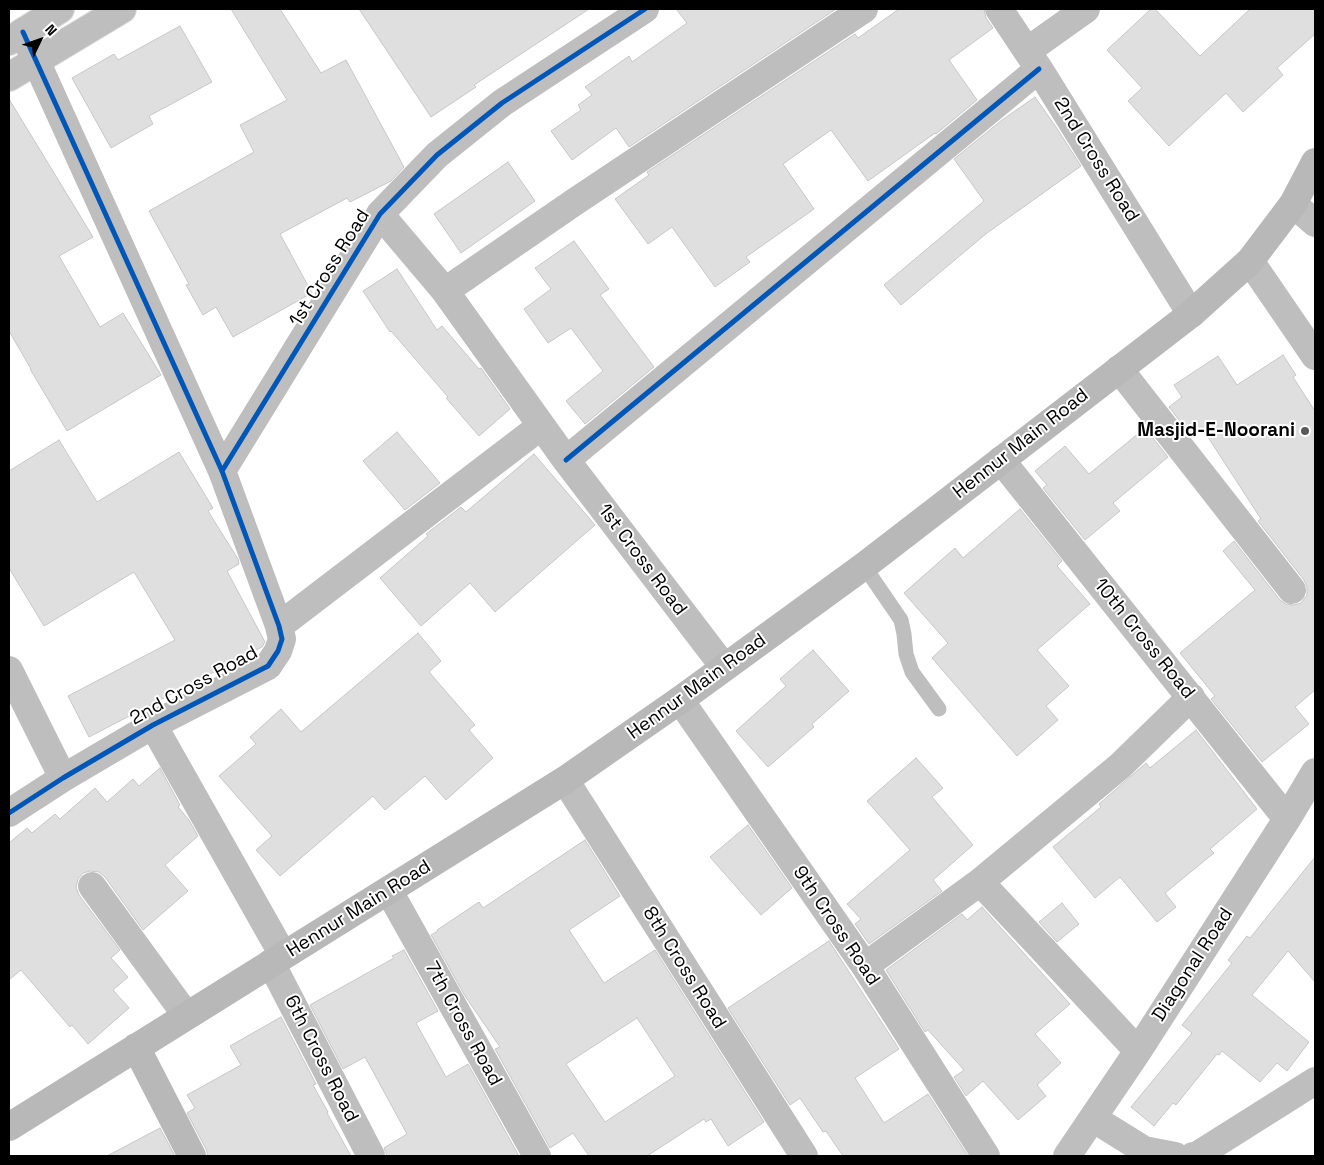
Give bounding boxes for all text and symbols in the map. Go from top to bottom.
north arrow [15,15,65,65]
text: N [41,20,61,39]
street label: 2nd Cross Road [1049,94,1143,226]
street label: 1st Cross Road [285,205,375,331]
street label: Hennur Main Road [949,384,1093,504]
place label: Masjid-E-Noorani [1137,420,1295,442]
marker: Masjid-E-Noorani [1299,425,1311,437]
street label: 1st Cross Road [593,500,691,620]
street label: 10th Cross Road [1089,574,1199,704]
street label: Hennur Main Road [623,629,771,745]
street label: 2nd Cross Road [126,641,262,731]
street label: Hennur Main Road [283,855,435,963]
street label: 9th Cross Road [788,862,884,990]
street label: 8th Cross Road [637,903,731,1033]
street label: Diagonal Road [1148,904,1238,1026]
street label: 7th Cross Road [420,958,506,1090]
street label: 6th Cross Road [279,992,363,1126]

